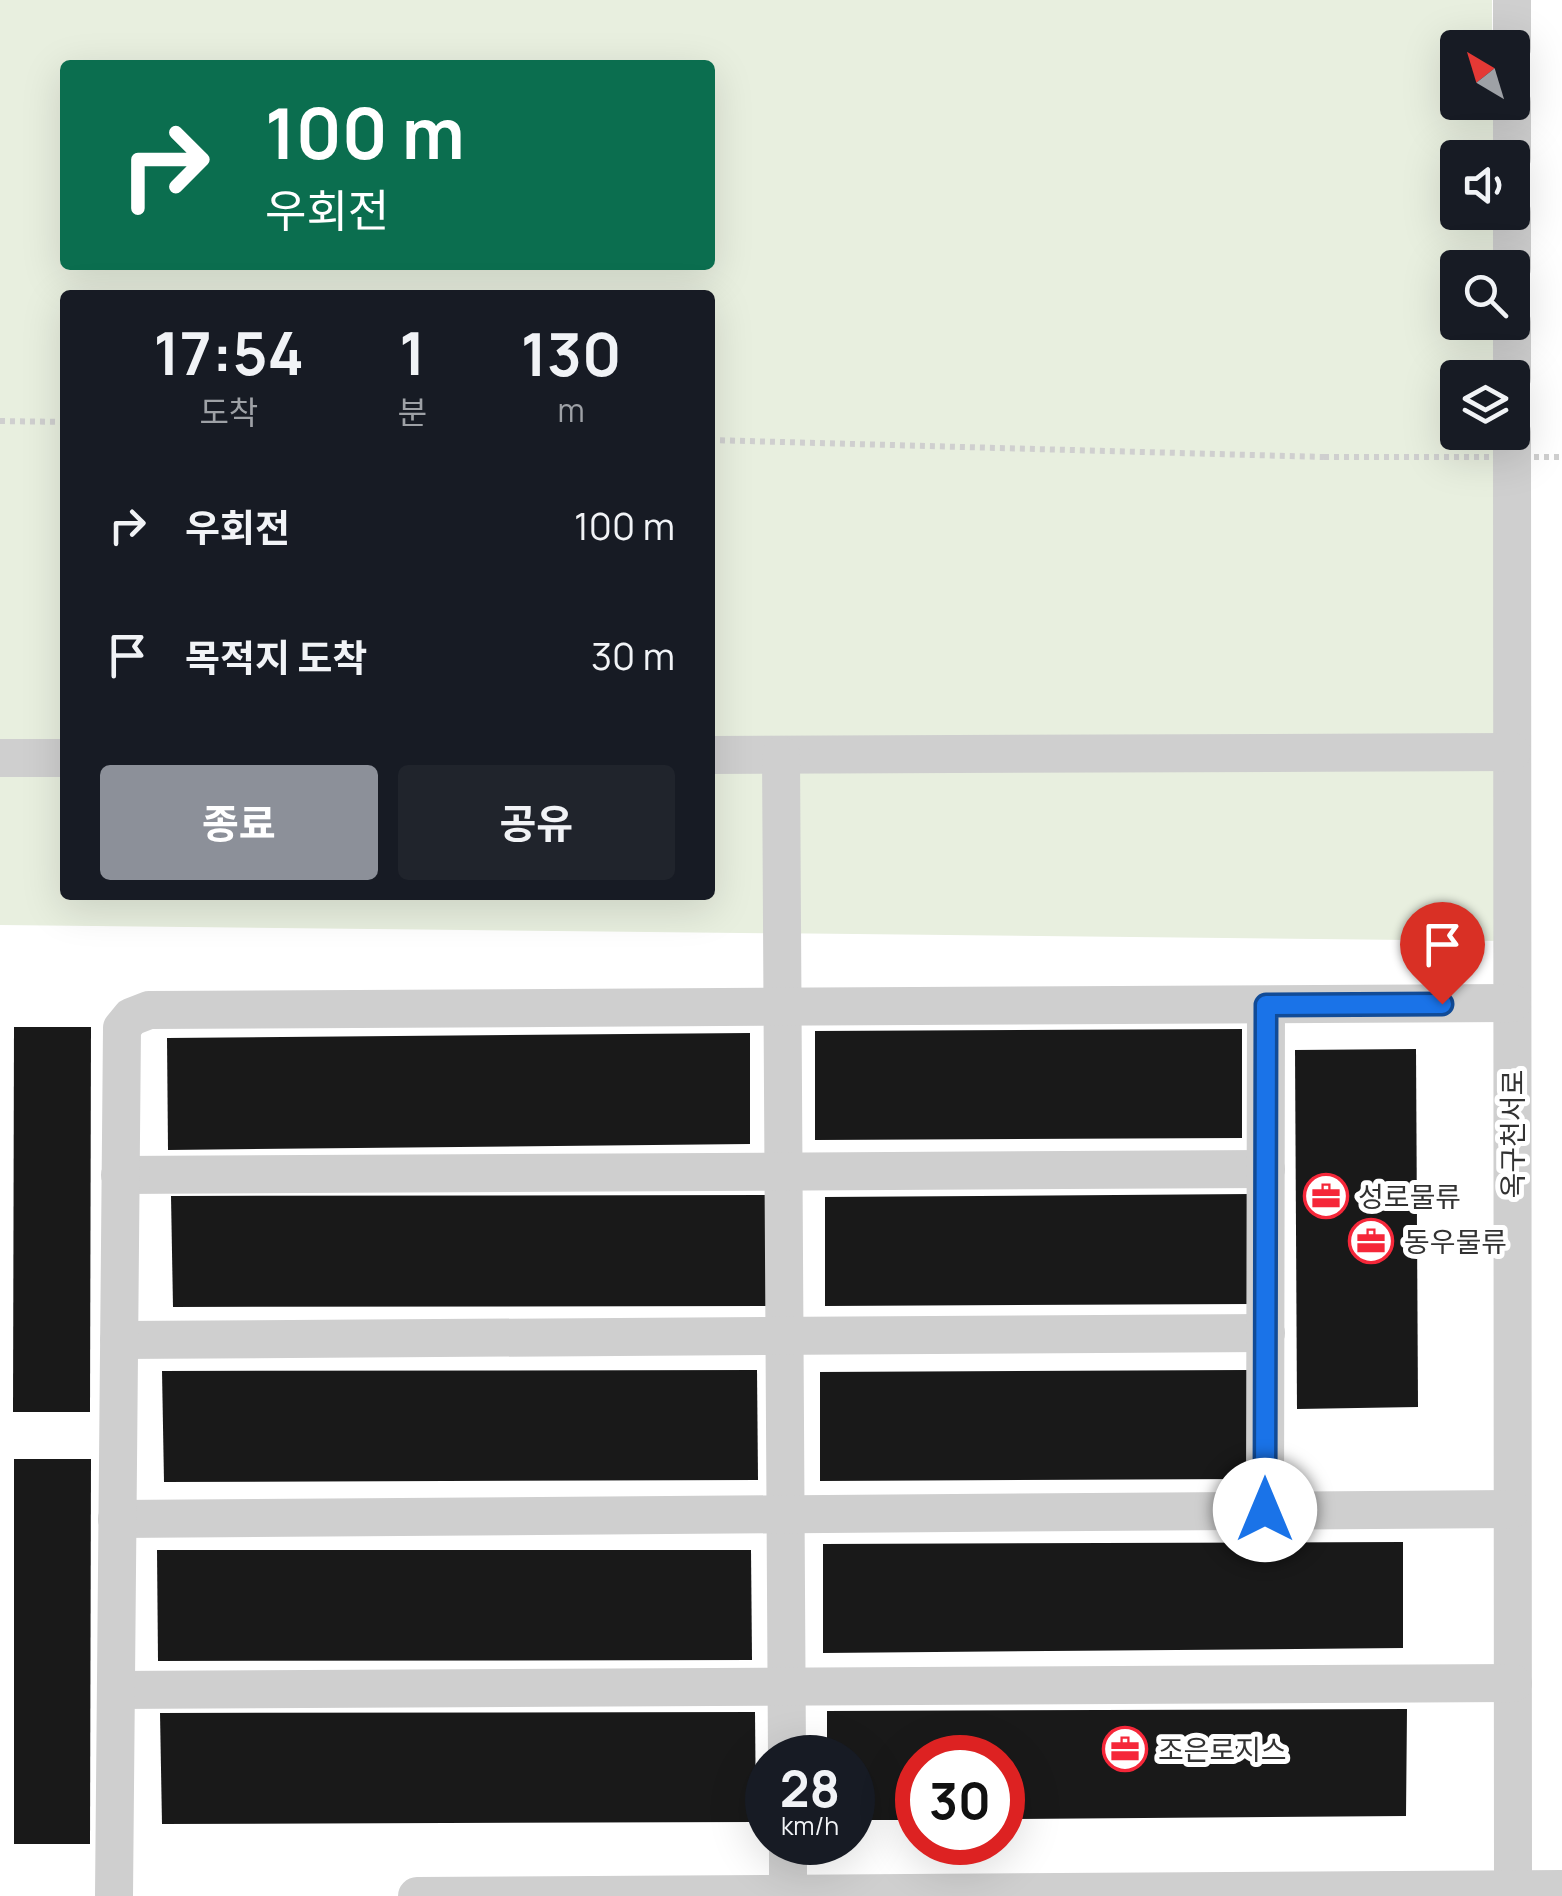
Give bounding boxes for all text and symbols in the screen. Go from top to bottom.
north arrow [1440,30,1530,120]
map controls [1440,30,1530,450]
text: 100 m [265,84,465,180]
icon: right [100,100,230,230]
button: sound [1440,140,1530,230]
text: 우회전 [265,179,389,241]
button: search [1440,250,1530,340]
text: 17:54 [154,311,304,393]
text: 1 [399,311,426,393]
text: 130 [521,312,621,394]
button: layers [1440,360,1530,450]
text: m [558,388,585,432]
text: 도착 [199,390,258,434]
text: 분 [398,390,427,434]
icon: right [100,498,155,553]
text: 100 m [574,499,675,551]
text: 우회전 [185,501,290,553]
icon: arrive [100,628,155,683]
text: 30 m [591,629,675,681]
text: 목적지 도착 [185,631,367,683]
button: 종료 [100,765,378,880]
button: 공유 [398,765,675,880]
pin [1400,902,1485,1005]
icon: arrive [1415,917,1470,972]
street label: 옥구천서로 [1493,1070,1531,1198]
office icon: 성로물류 [1303,1173,1349,1219]
place label: 성로물류 [1358,1177,1461,1215]
office icon: 동우물류 [1348,1218,1394,1264]
place label: 동우물류 [1404,1222,1507,1260]
position arrow [1213,1458,1317,1562]
office icon: 조은로지스 [1102,1726,1148,1772]
place label: 조은로지스 [1158,1730,1287,1768]
speed limit sign: 30 [895,1735,1025,1865]
text: 28 [780,1754,840,1822]
text: km/h [781,1808,839,1843]

